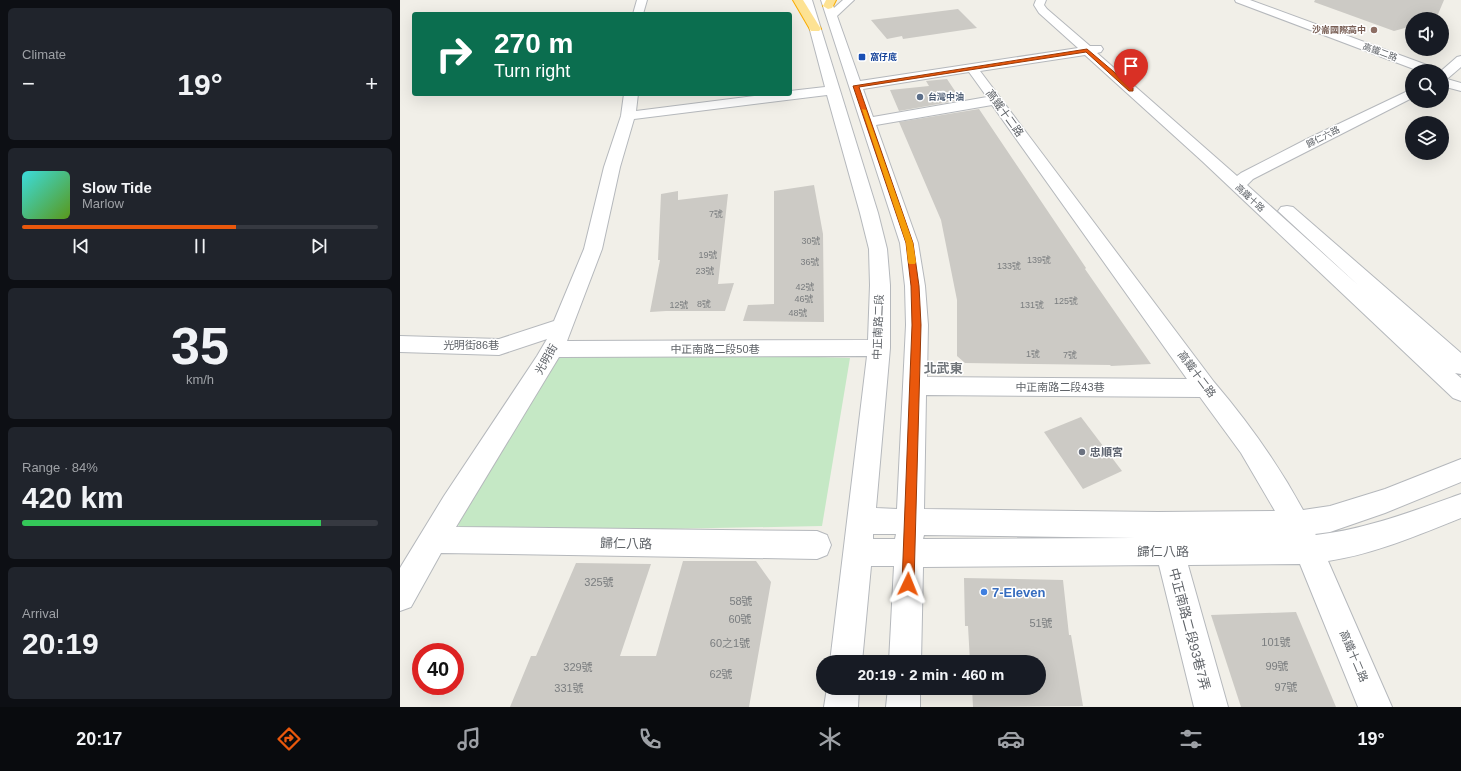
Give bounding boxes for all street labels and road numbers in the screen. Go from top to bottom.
street label: 高鐵二路 [1361,41,1399,63]
street label: 高鐵十二路 [984,87,1026,139]
street label: 歸仁六路 [1305,124,1341,150]
street label: 高鐵十路 [1233,182,1267,214]
street label: 中正南路二段 [871,294,885,360]
street label: 光明街86巷 [443,339,499,351]
street label: 光明街 [533,342,559,376]
street label: 中正南路二段50巷 [670,343,760,355]
street label: 高鐵十二路 [1176,348,1218,400]
street label: 中正南路二段43巷 [1015,381,1105,393]
street label: 歸仁八路 [600,536,652,551]
street label: 歸仁八路 [1137,544,1189,559]
street label: 中正南路二段93巷7弄 [1166,566,1213,692]
street label: 高鐵十二路 [1338,628,1370,684]

